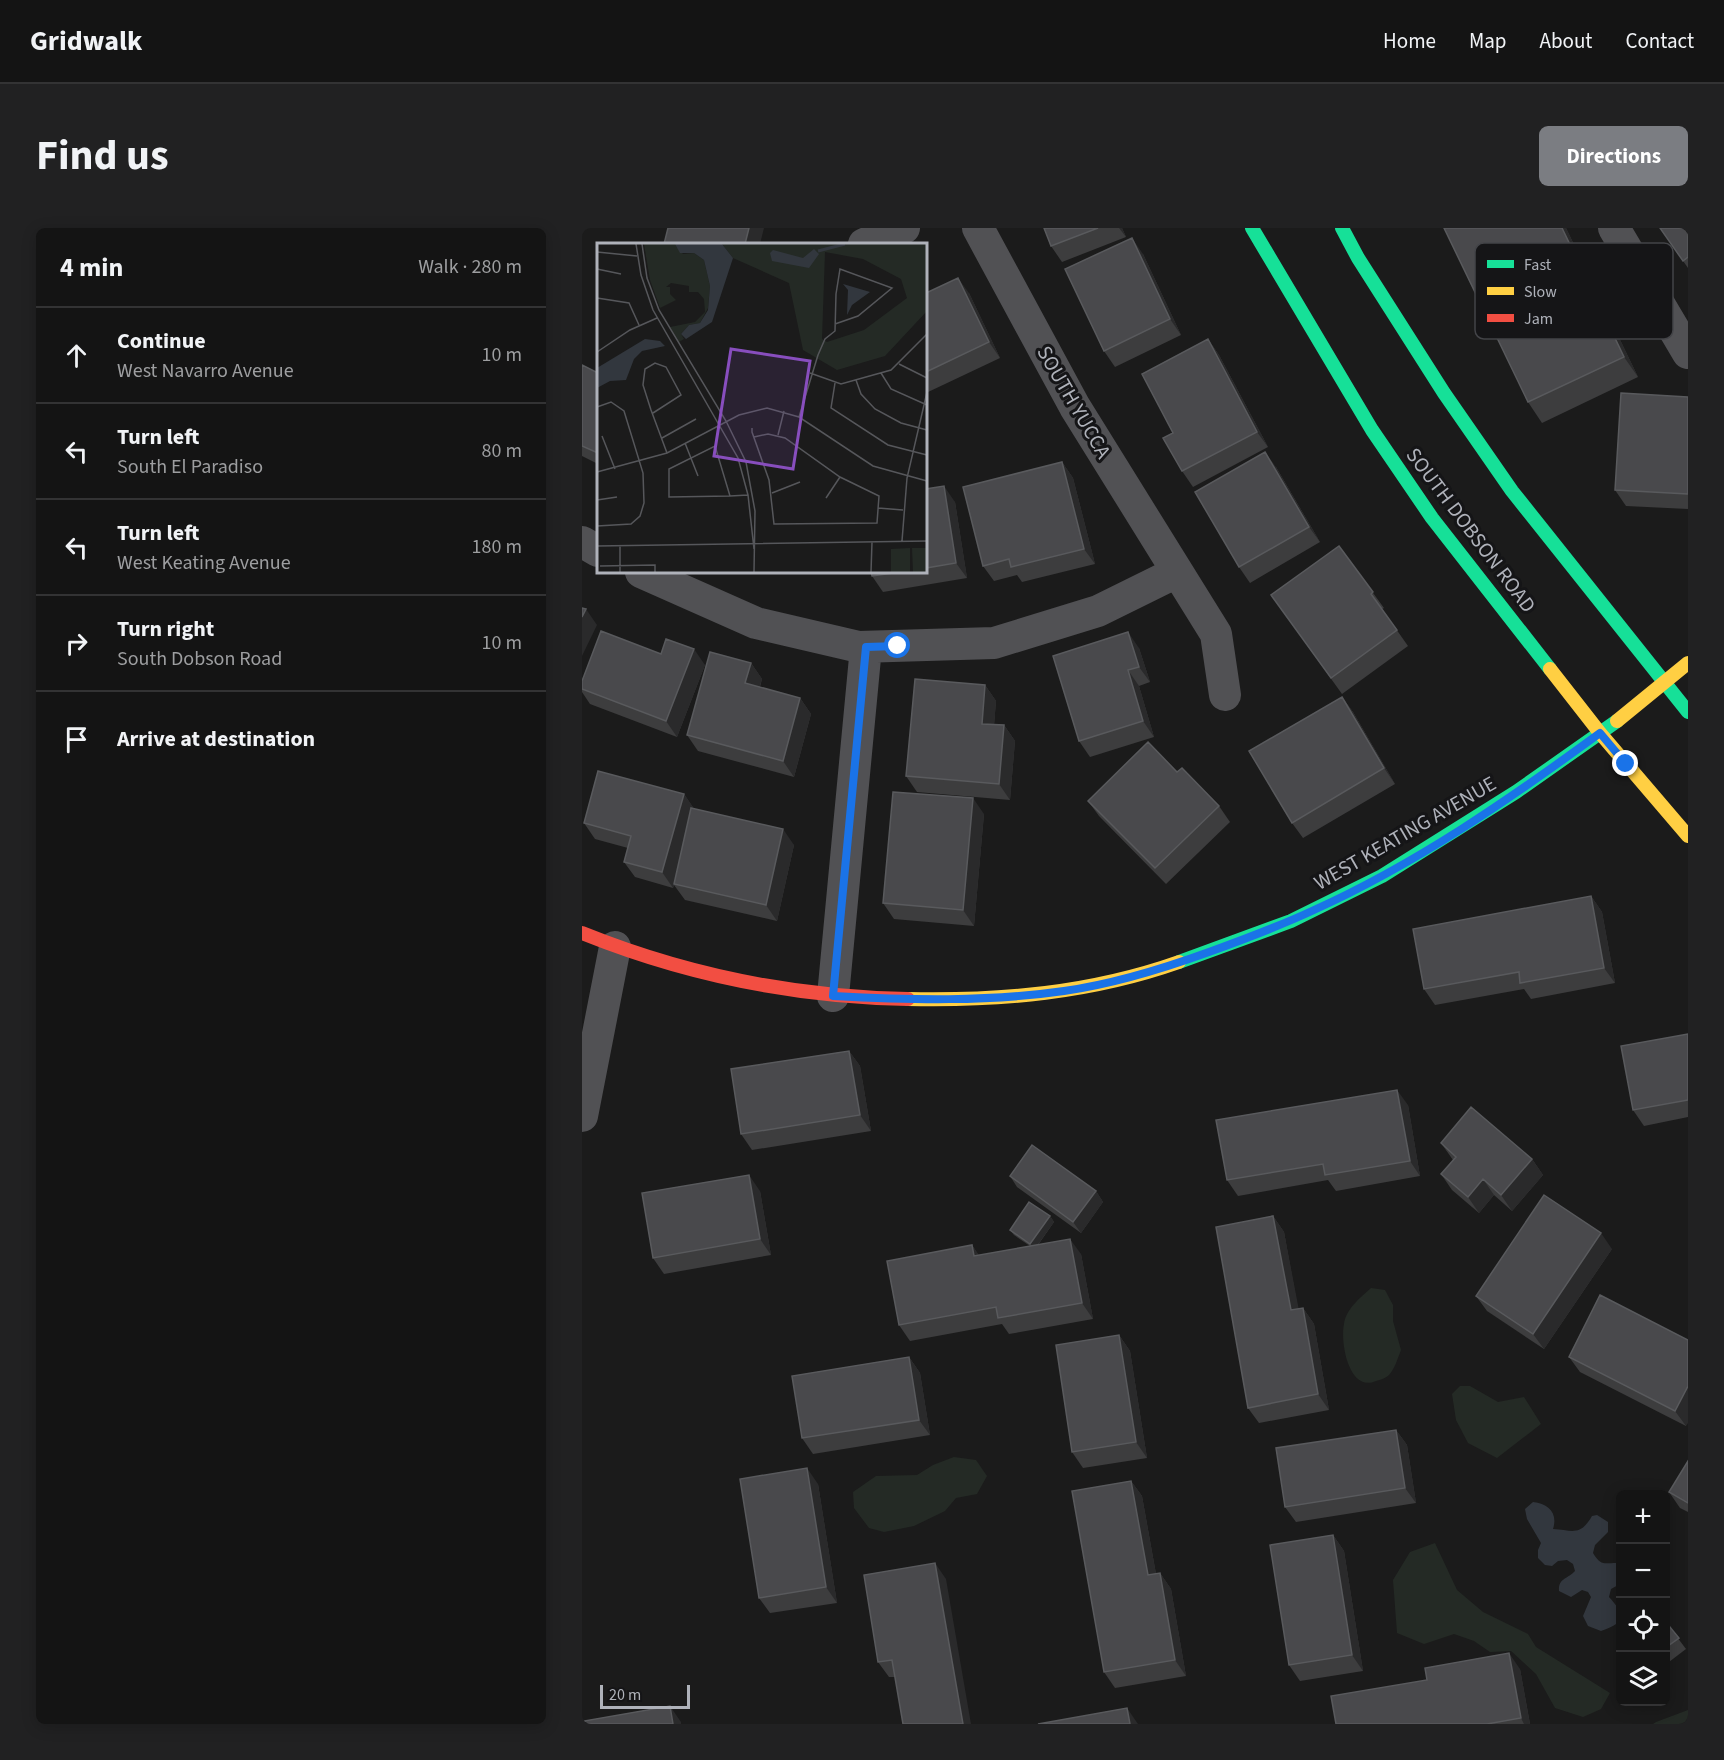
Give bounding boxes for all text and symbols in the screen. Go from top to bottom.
text: Gridwalk [30,21,142,61]
text: Home [1383,26,1436,56]
text: Map [1469,26,1507,56]
text: About [1540,26,1592,56]
text: Contact [1625,26,1694,56]
text: Find us [36,126,169,186]
button: Directions [1539,126,1688,186]
inset map [597,243,927,573]
legend [1475,243,1673,339]
text: 4 min [60,249,123,286]
text: Walk · 280 m [418,253,522,281]
text: Fast [1524,254,1552,276]
text: Slow [1524,281,1557,303]
text: Jam [1524,308,1553,330]
text: Continue [117,325,206,357]
icon: ahead [60,339,93,372]
street label: SOUTH YUCCA [1030,340,1119,465]
text: 10 m [482,341,522,369]
text: West Navarro Avenue [117,357,294,385]
text: Turn left [117,421,199,453]
icon: left [60,435,93,468]
text: 80 m [482,437,522,465]
street label: SOUTH DOBSON ROAD [1399,441,1543,619]
text: South El Paradiso [117,453,263,481]
text: Turn left [117,517,199,549]
icon: left [60,531,93,564]
text: 180 m [472,533,522,561]
text: West Keating Avenue [117,549,291,577]
text: Turn right [117,613,214,645]
icon: right [60,627,93,660]
text: 10 m [482,629,522,657]
route start [884,632,910,658]
text: South Dobson Road [117,645,282,673]
icon: arrive [60,723,93,756]
text: Arrive at destination [117,723,315,755]
route end [1612,750,1638,776]
street label: WEST KEATING AVENUE [1308,769,1502,897]
map controls [1616,1490,1670,1706]
button: + [1616,1490,1670,1544]
button: − [1616,1544,1670,1598]
button: locate [1616,1598,1670,1652]
button: layers [1616,1652,1670,1706]
scale bar [600,1682,690,1710]
text: 20 m [609,1684,641,1706]

